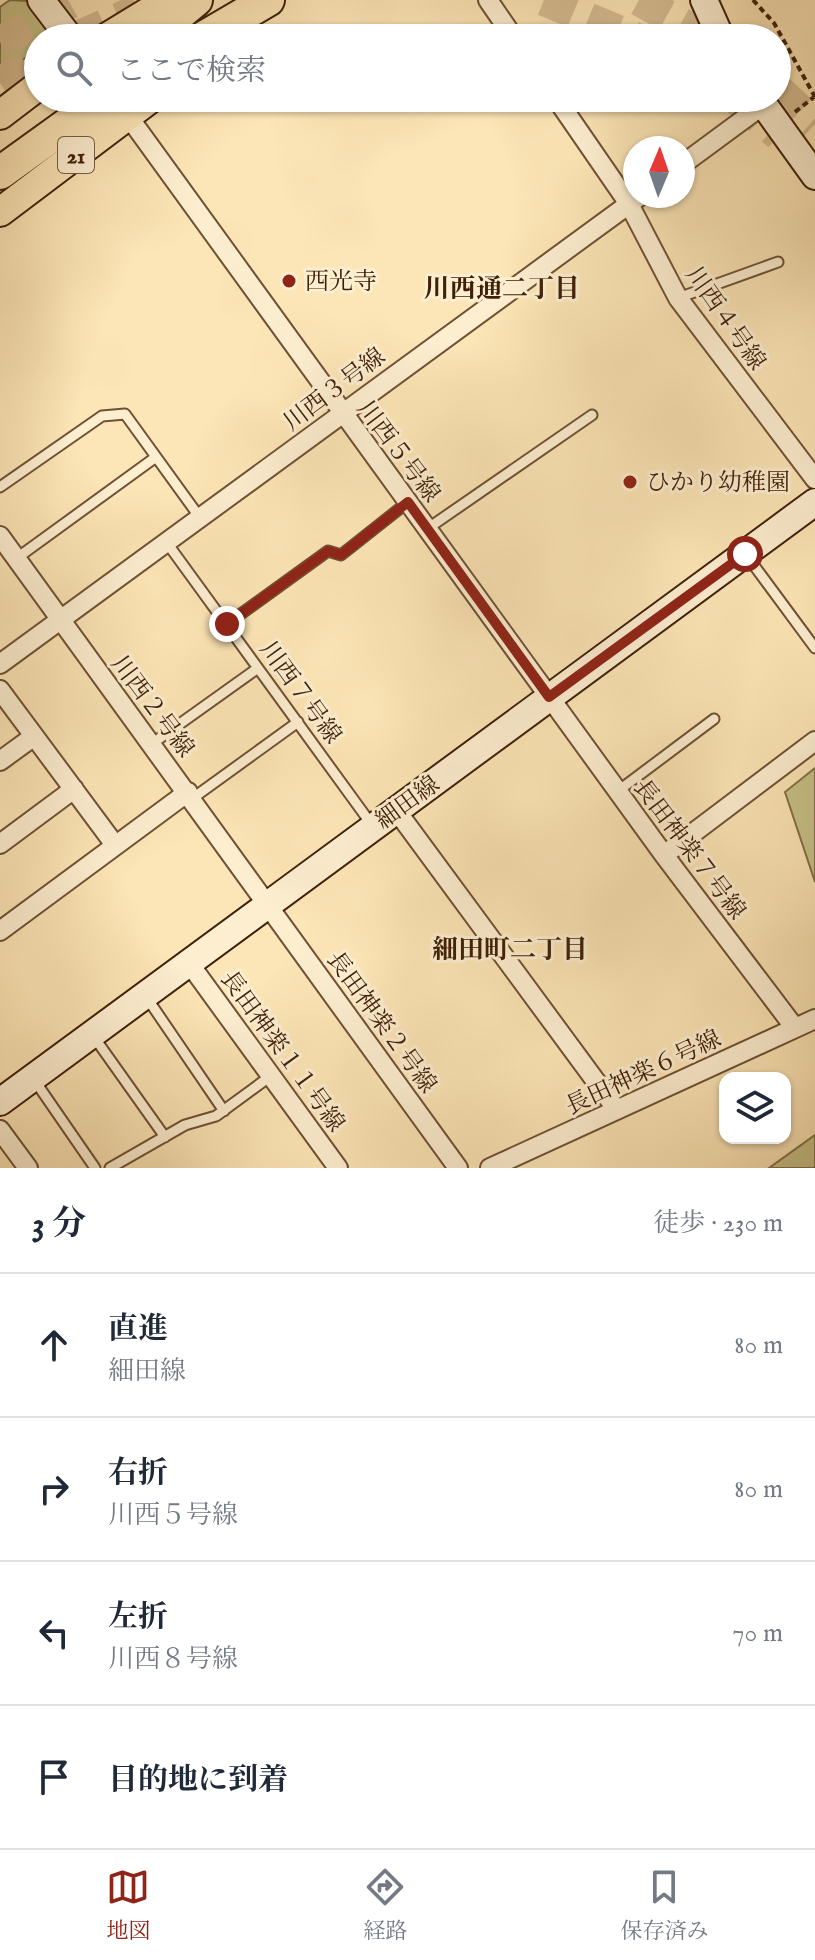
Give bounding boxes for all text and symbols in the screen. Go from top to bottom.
search box [24,24,791,112]
icon: search [52,46,96,90]
text: ここで検索 [116,53,266,91]
north arrow [623,136,695,208]
road number: 21 [58,137,94,173]
street label: 川西４号線 [678,261,772,377]
place label: 西光寺 [305,267,377,298]
marker: 西光寺 [280,272,298,290]
district label: 川西通二丁目 [424,273,580,306]
street label: 川西３号線 [278,342,392,439]
street label: 川西５号線 [349,395,446,509]
place label: ひかり幼稚園 [646,468,790,499]
marker: ひかり幼稚園 [621,473,639,491]
route start [727,536,763,572]
route end [209,606,245,642]
street label: 川西７号線 [252,635,348,751]
street label: 川西２号線 [103,650,200,764]
street label: 細田線 [370,770,446,837]
street label: 長田神楽７号線 [626,773,752,926]
district label: 細田町二丁目 [432,934,588,967]
street label: 長田神楽２号線 [319,946,443,1100]
street label: 長田神楽１１号線 [213,965,351,1139]
street label: 長田神楽６号線 [561,1024,726,1123]
map controls [719,1072,791,1144]
button: layers [719,1072,791,1144]
text: 3 分 [32,1203,86,1246]
text: 徒歩 · 230 m [653,1207,783,1240]
text: 直進 [108,1311,168,1349]
icon: ahead [32,1323,76,1367]
text: 80 m [734,1329,783,1362]
text: 細田線 [108,1355,186,1388]
text: 右折 [108,1455,168,1493]
icon: right [32,1467,76,1511]
text: 80 m [734,1473,783,1506]
text: 川西５号線 [108,1499,238,1532]
text: 左折 [108,1599,168,1637]
icon: left [32,1611,76,1655]
text: 70 m [732,1617,783,1650]
text: 川西８号線 [108,1643,238,1676]
icon: arrive [32,1755,76,1799]
text: 目的地に到着 [108,1762,288,1800]
tab: 地図 [106,1865,151,1946]
tab: 経路 [363,1865,408,1946]
tab: 保存済み [620,1865,709,1946]

